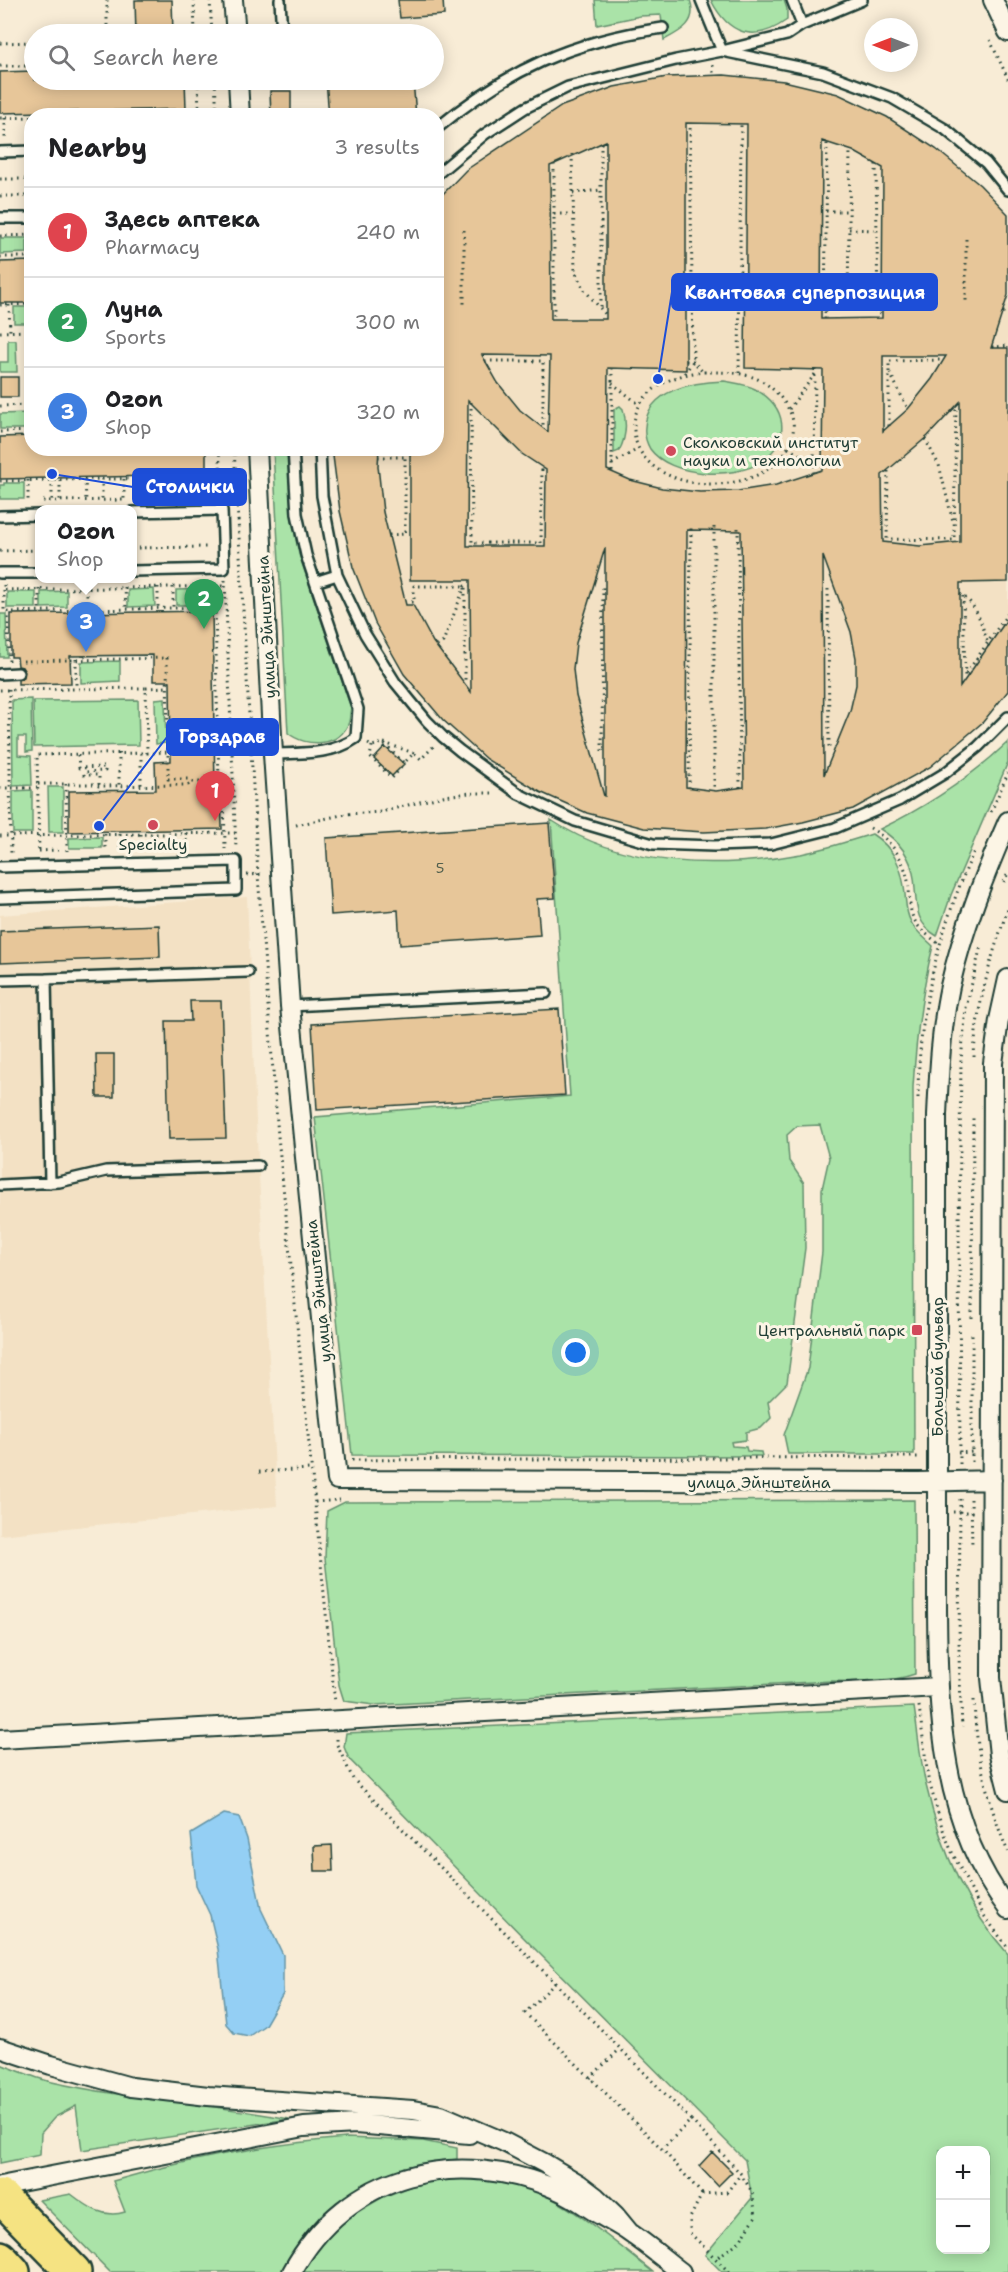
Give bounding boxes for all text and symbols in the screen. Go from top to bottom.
north arrow [864,18,918,72]
search box [24,24,444,90]
icon: search [45,41,78,74]
text: Search here [93,43,219,72]
text: Nearby [48,130,147,165]
text: 3 results [334,134,420,160]
text: Здесь аптека [105,205,260,234]
text: 1 [63,219,72,245]
text: 240 m [355,219,420,245]
text: Pharmacy [105,234,200,260]
callout: Квантовая суперпозиция [672,274,937,310]
text: Квантовая суперпозиция [685,281,925,305]
text: Луна [105,295,162,324]
text: 2 [61,309,75,335]
text: 300 m [354,309,420,335]
text: Sports [105,324,166,350]
text: Ozon [105,385,163,414]
text: 3 [61,399,75,425]
text: 320 m [356,399,420,425]
text: Shop [105,414,152,440]
place label: Сколковский институт науки и технологии [683,432,859,471]
marker: Сколковский институт науки и технологии [664,444,678,458]
callout: Столички [133,469,246,505]
text: Столички [146,475,235,499]
popup [35,505,137,583]
text: Ozon [57,517,115,546]
text: Shop [57,546,104,572]
street label: улица Эйнштейна [252,555,281,699]
pin: 2 [184,580,224,629]
pin: 3 [66,602,106,652]
callout: Горздрав [167,719,278,755]
text: Горздрав [179,725,265,749]
pin: 1 [196,772,234,821]
marker: Specialty [146,818,160,832]
place label: Specialty [119,834,187,855]
house number: 5 [436,859,444,877]
street label: улица Эйнштейна [301,1218,336,1363]
street label: Большой бульвар [927,1297,948,1437]
place label: Центральный парк [758,1320,905,1341]
marker: Центральный парк [910,1323,924,1337]
your location [561,1338,590,1367]
street label: улица Эйнштейна [687,1472,831,1493]
map controls [936,2146,990,2254]
button: + [936,2146,990,2200]
button: − [936,2200,990,2254]

